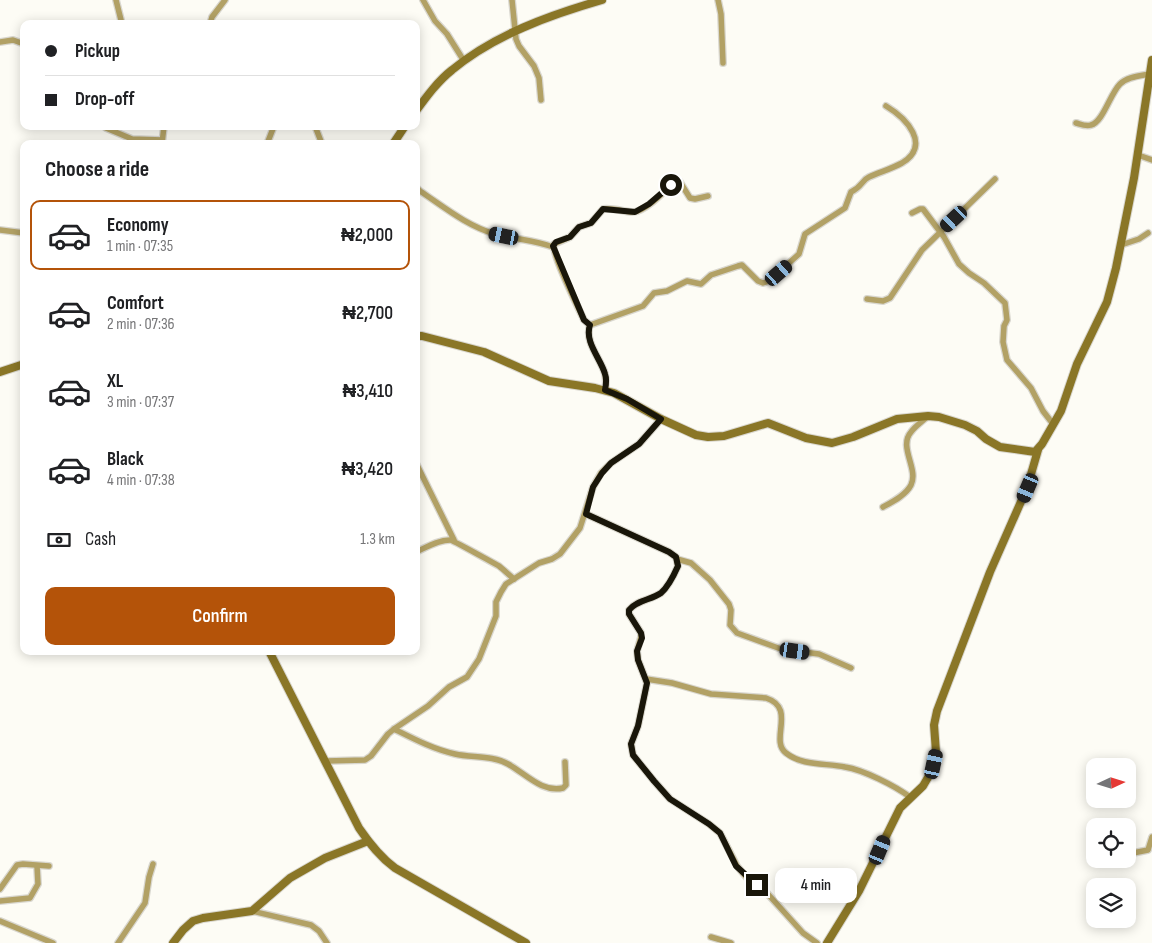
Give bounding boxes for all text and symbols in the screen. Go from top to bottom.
text: Pickup [75,40,120,63]
text: Drop-off [75,88,135,111]
text: Choose a ride [45,156,149,183]
route start [660,174,682,196]
car [937,203,970,235]
icon: car [47,213,92,258]
text: Economy [107,214,169,237]
text: ₦2,000 [341,224,393,247]
car [487,226,520,246]
text: 1 min · 07:35 [107,237,173,256]
car [762,257,795,289]
icon: car [47,291,92,336]
text: Comfort [107,292,164,315]
text: ₦2,700 [342,302,393,325]
text: 2 min · 07:36 [107,315,175,334]
icon: car [47,369,92,414]
text: XL [107,370,123,393]
text: ₦3,410 [343,380,393,403]
text: 3 min · 07:37 [107,393,174,412]
icon: car [47,447,92,492]
text: Black [107,448,144,471]
text: ₦3,420 [342,458,393,481]
text: 4 min · 07:38 [107,471,175,490]
car [1015,471,1040,505]
icon: cash [45,526,73,554]
text: Cash [85,528,116,551]
text: 1.3 km [360,530,395,549]
button: Confirm [45,587,395,645]
car [779,641,810,661]
car [923,748,944,780]
north arrow [1086,758,1136,808]
map controls [1086,758,1136,928]
button: locate [1086,818,1136,868]
car [867,833,892,867]
callout: 4 min [774,868,857,902]
route end [746,874,768,896]
text: 4 min [801,876,831,895]
button: layers [1086,878,1136,928]

